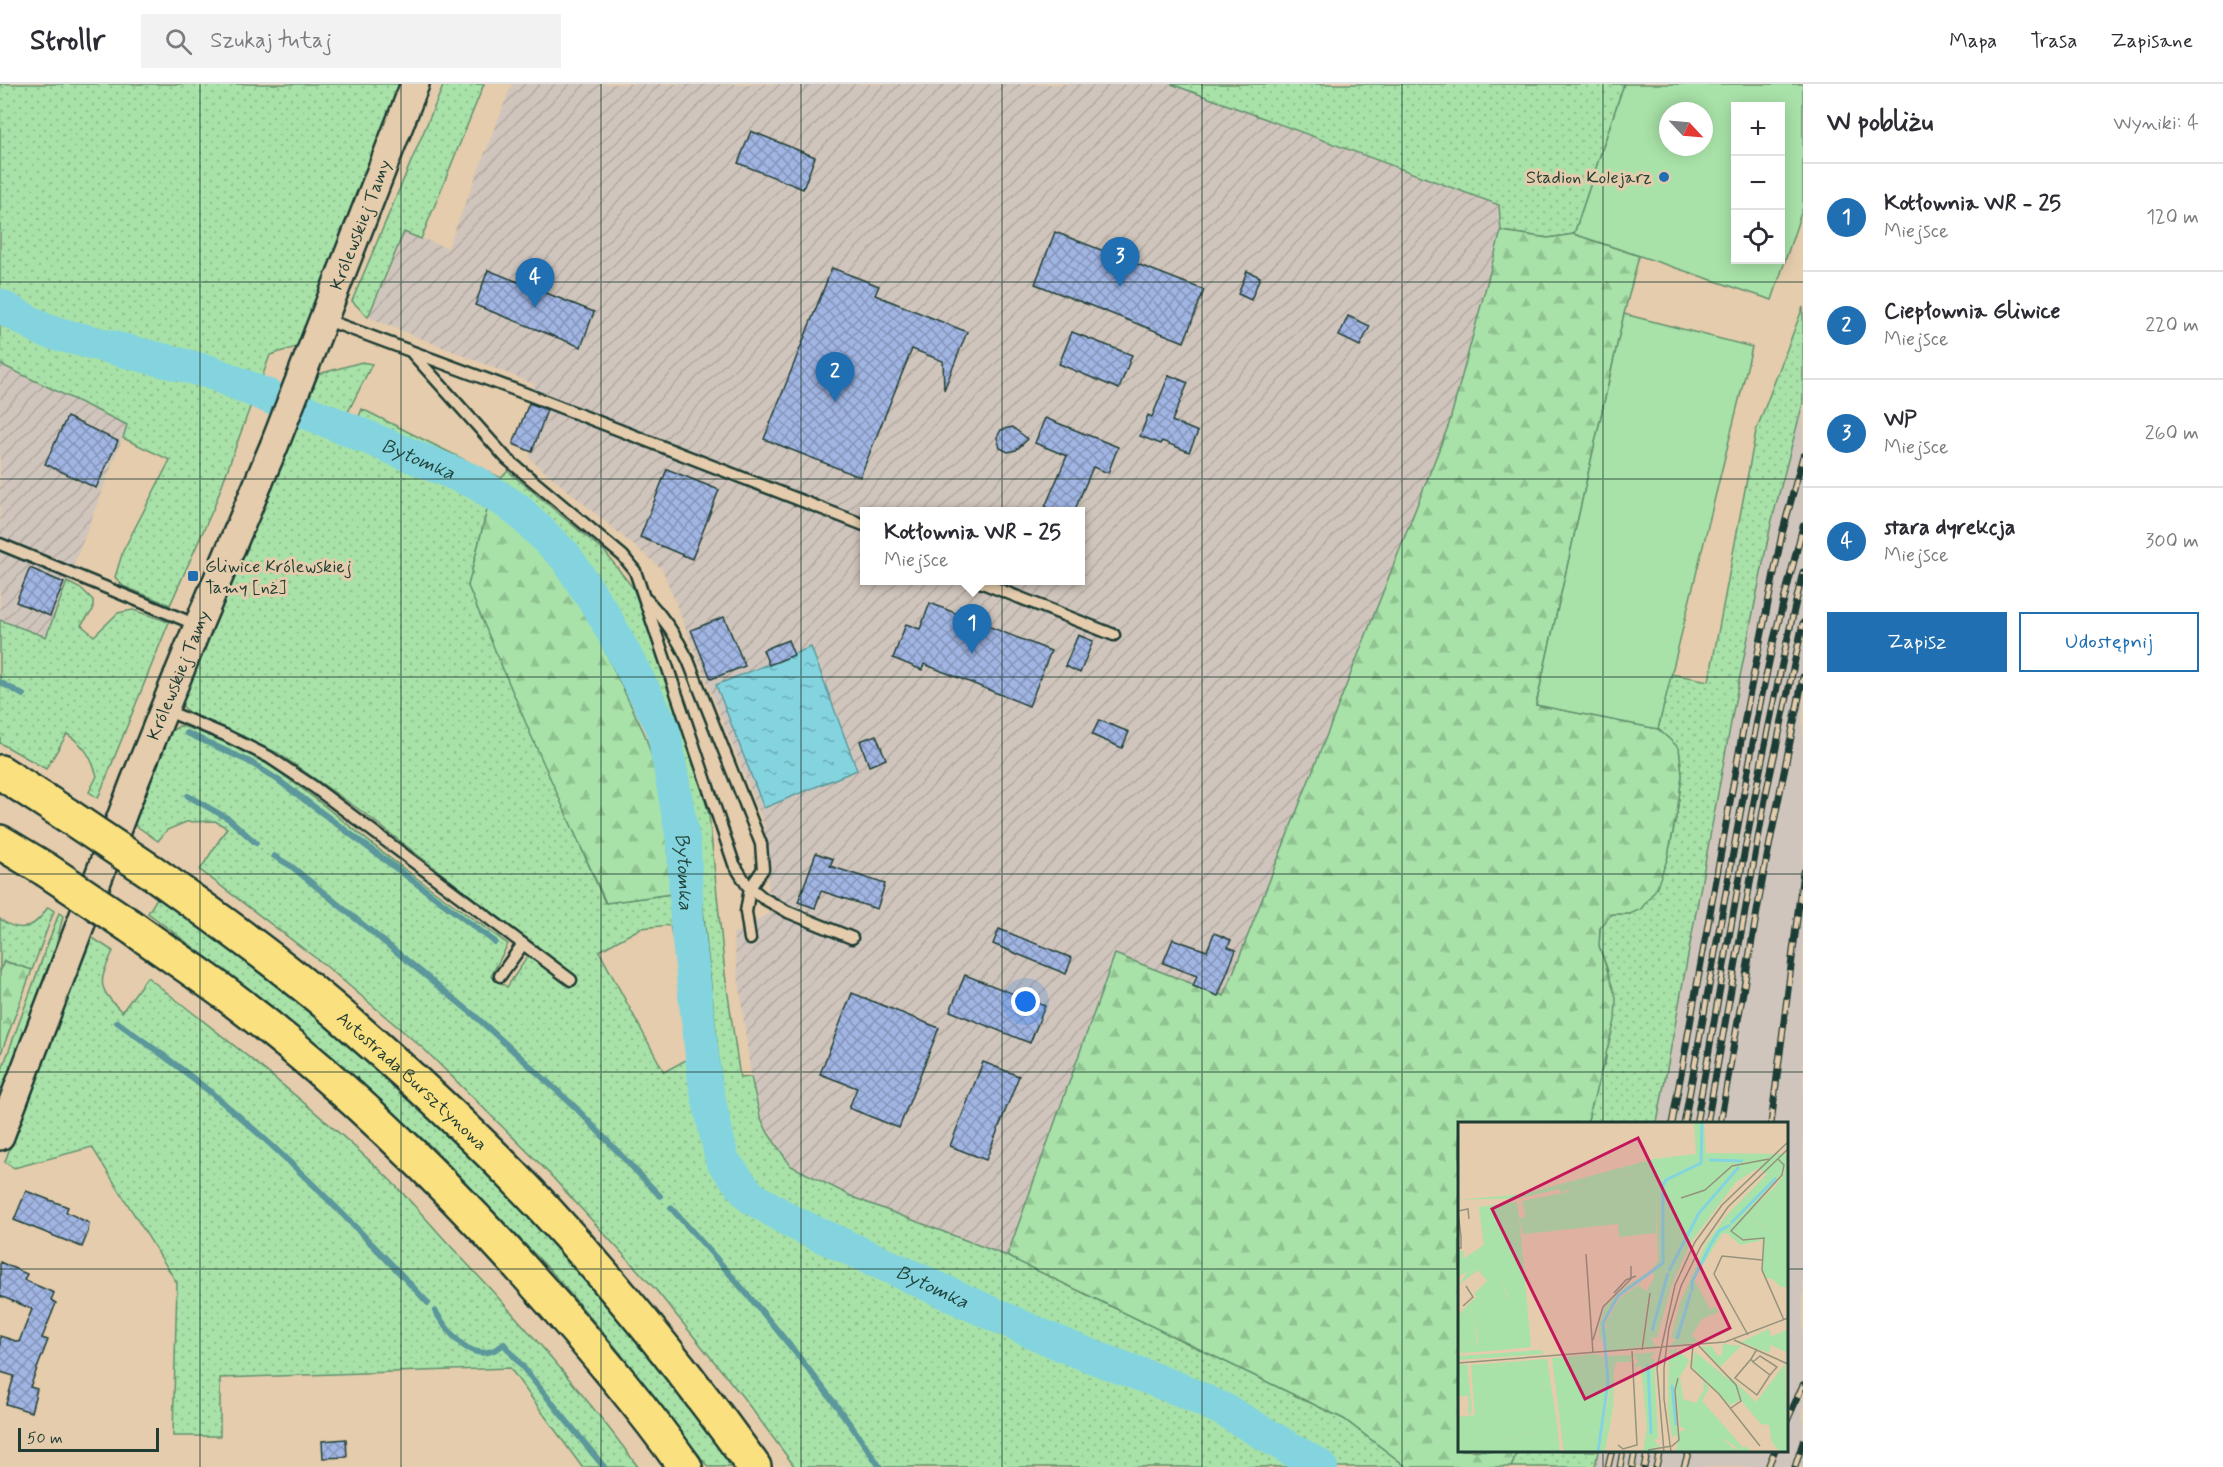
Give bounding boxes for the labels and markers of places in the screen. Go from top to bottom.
place label: Stadion Kolejarz [1526,166,1652,190]
marker: Stadion Kolejarz [1657,170,1671,184]
pin: 3 [1100,238,1140,287]
pin: 4 [516,258,554,308]
pin: 2 [816,352,854,402]
place label: Gliwice Królewskiej Tamy [nż] [205,555,352,600]
marker: Gliwice Królewskiej Tamy [nż] [186,569,200,583]
pin: 1 [952,604,992,654]

